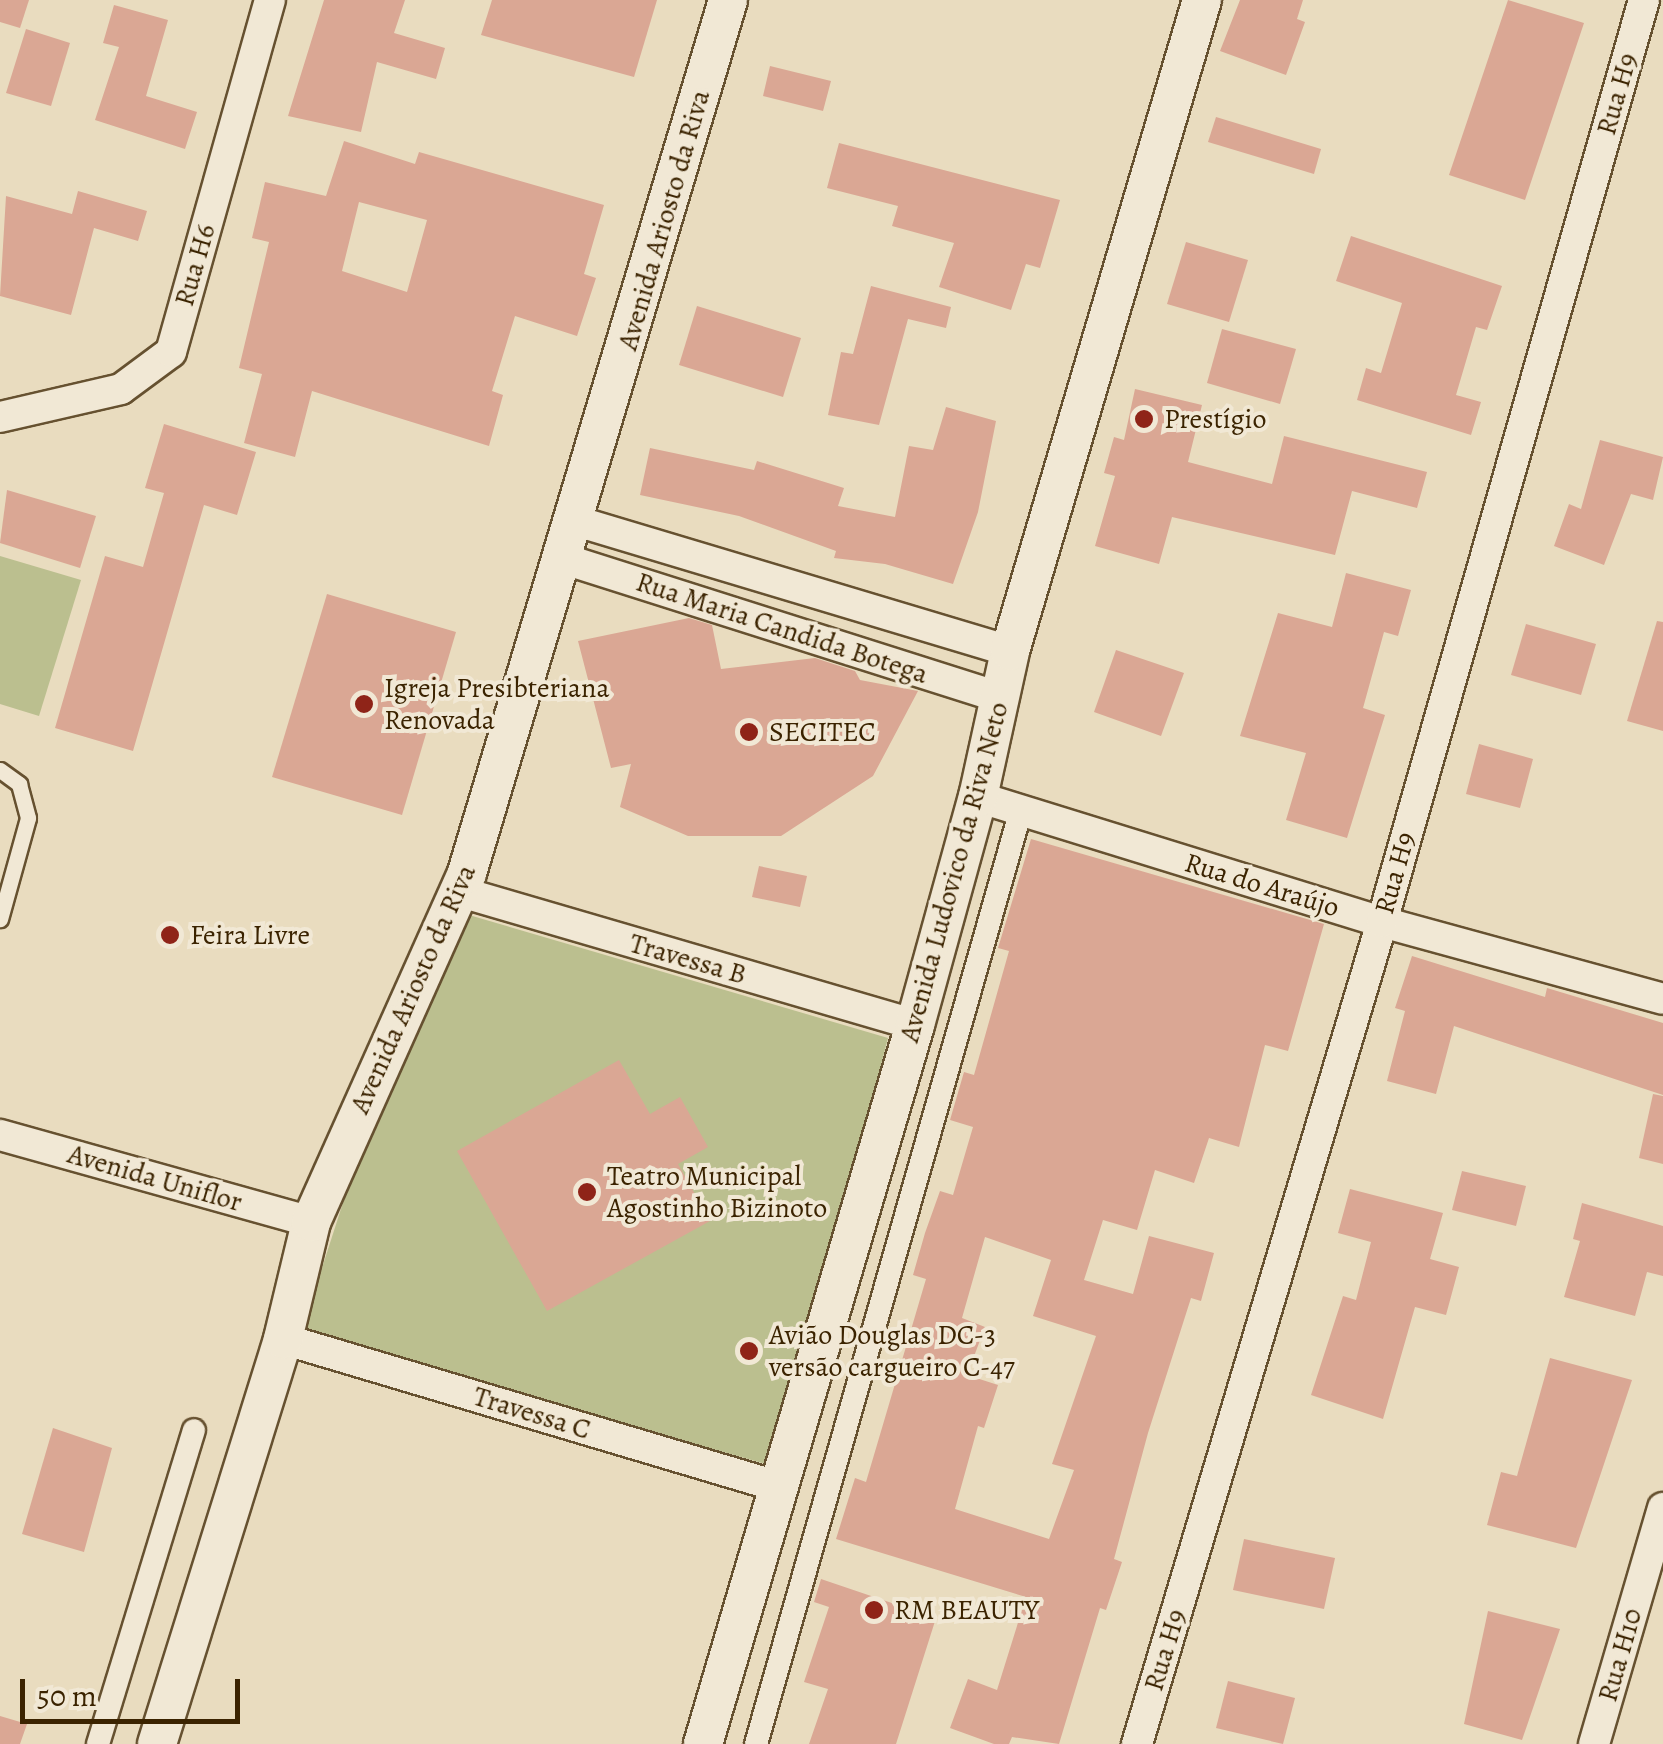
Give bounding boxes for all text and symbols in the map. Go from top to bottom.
street label: Rua H9 [1589,49,1645,139]
street label: Avenida Ariosto da Riva [611,86,717,354]
street label: Rua H6 [167,220,223,310]
place label: Prestígio [1164,402,1266,436]
marker: Prestígio [1133,408,1155,430]
street label: Rua Maria Candida Botega [632,565,932,691]
place label: Igreja Presibteriana Renovada [384,671,610,737]
marker: Igreja Presibteriana Renovada [353,693,375,715]
street label: Avenida Ludovico da Riva Neto [892,698,1016,1046]
place label: SECITEC [769,715,876,749]
marker: SECITEC [738,721,760,743]
street label: Rua H9 [1367,828,1423,918]
street label: Rua do Araújo [1181,846,1343,924]
street label: Avenida Ariosto da Riva [343,859,483,1119]
place label: Feira Livre [190,918,310,952]
marker: Feira Livre [159,924,181,946]
street label: Travessa B [626,926,750,992]
street label: Avenida Uniflor [64,1137,246,1219]
place label: Teatro Municipal Agostinho Bizinoto [607,1159,827,1225]
marker: Teatro Municipal Agostinho Bizinoto [576,1181,598,1203]
place label: Avião Douglas DC-3 versão cargueiro C-47 [769,1318,1015,1384]
marker: Avião Douglas DC-3 versão cargueiro C-47 [738,1340,760,1362]
street label: Travessa C [469,1379,595,1447]
place label: RM BEAUTY [894,1593,1039,1627]
marker: RM BEAUTY [863,1599,885,1621]
street label: Rua H10 [1591,1604,1649,1706]
street label: Rua H9 [1137,1605,1193,1695]
scale bar [25,1659,245,1721]
text: 50 m [37,1676,97,1716]

